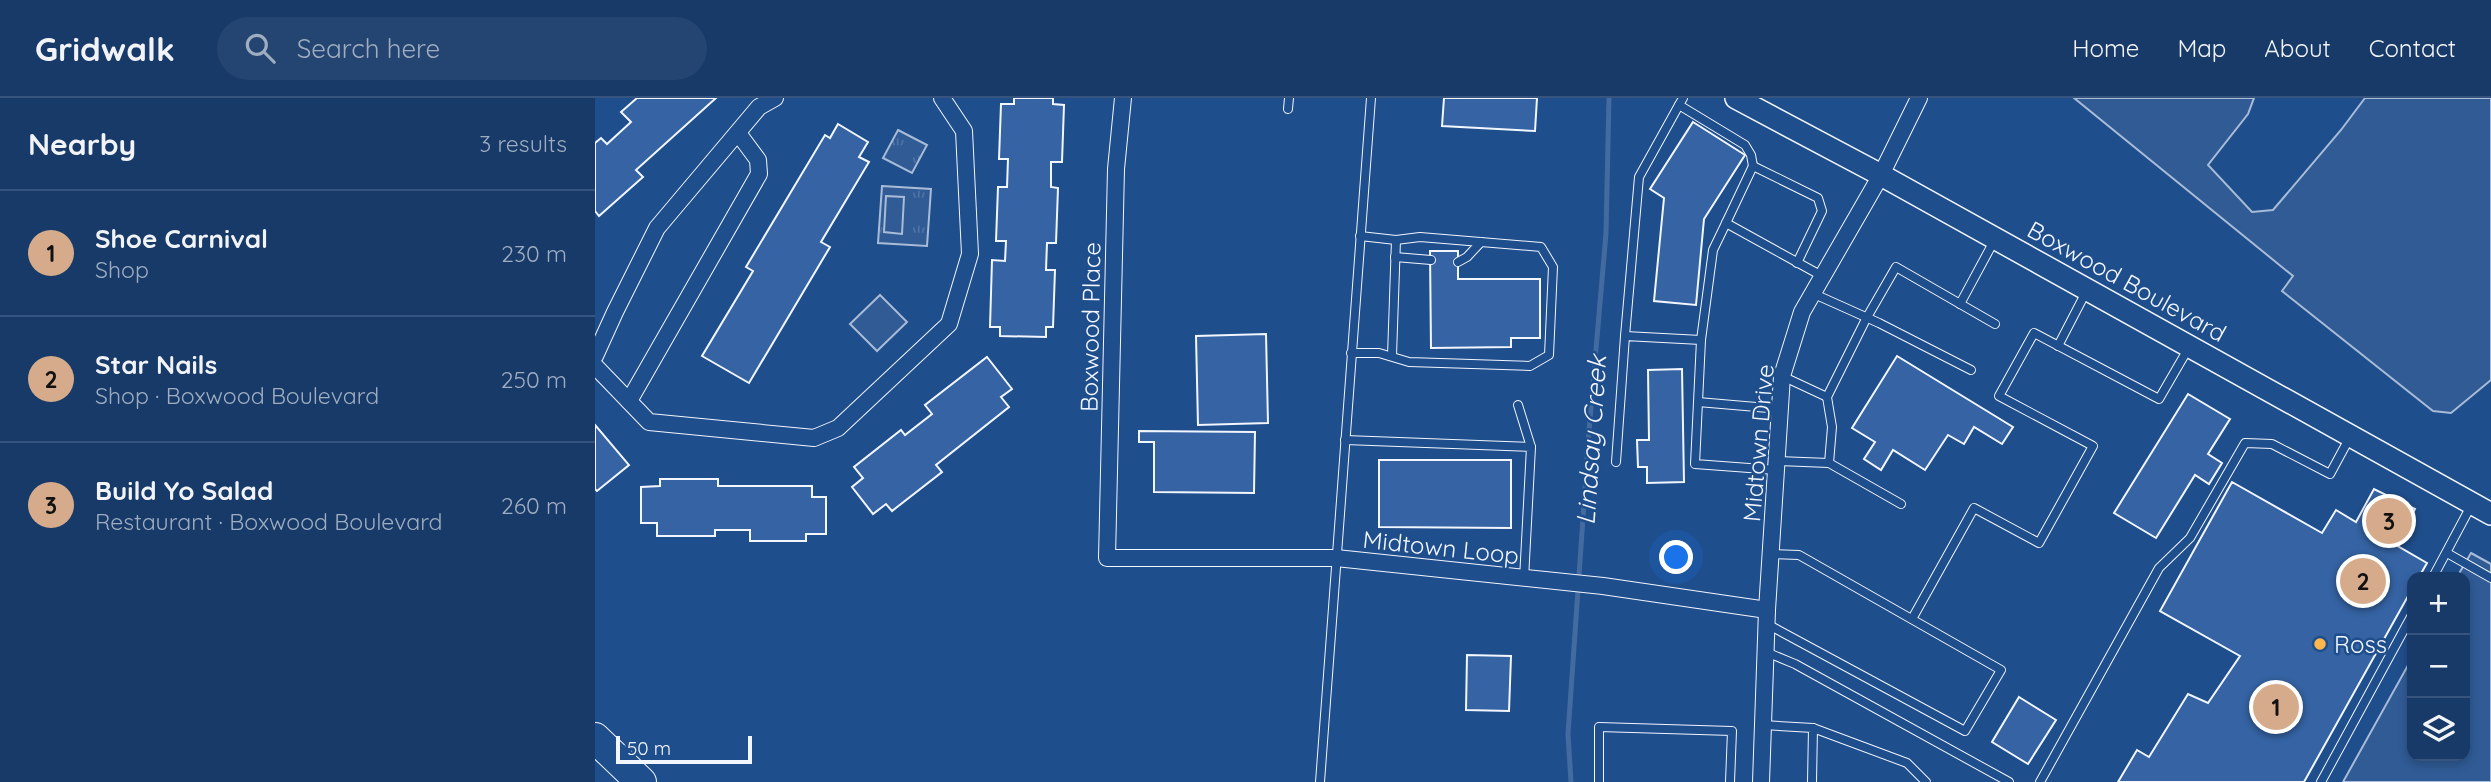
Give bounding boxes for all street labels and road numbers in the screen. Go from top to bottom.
street label: Boxwood Boulevard [2022,214,2232,348]
street label: Boxwood Place [1074,242,1106,412]
street label: Midtown Drive [1736,363,1780,523]
street label: Midtown Loop [1361,524,1521,570]

